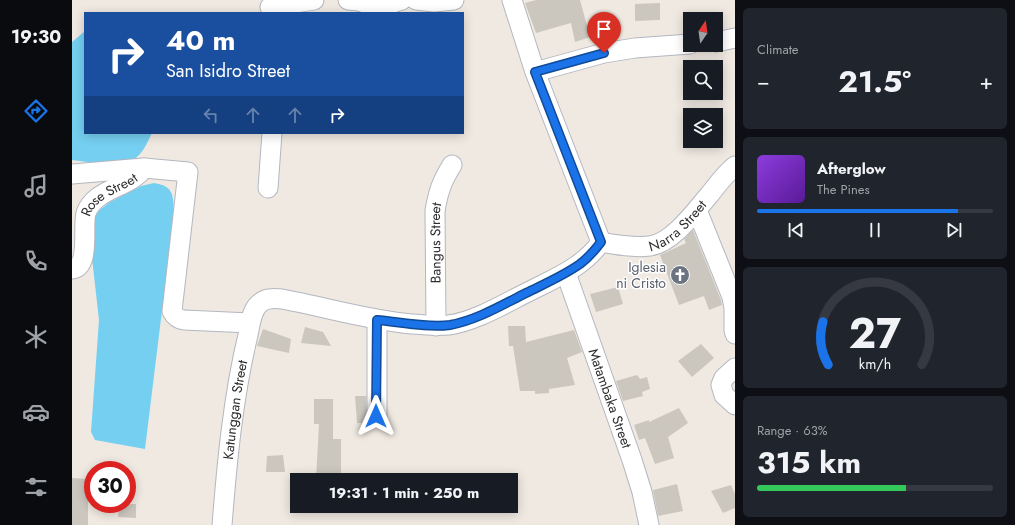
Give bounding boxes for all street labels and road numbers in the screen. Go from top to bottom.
street label: Rose Street [76,168,142,219]
street label: Narra Street [646,195,711,256]
street label: Bangus Street [425,200,446,283]
street label: Matambaka Street [583,346,637,452]
street label: Katunggan Street [218,358,252,461]

